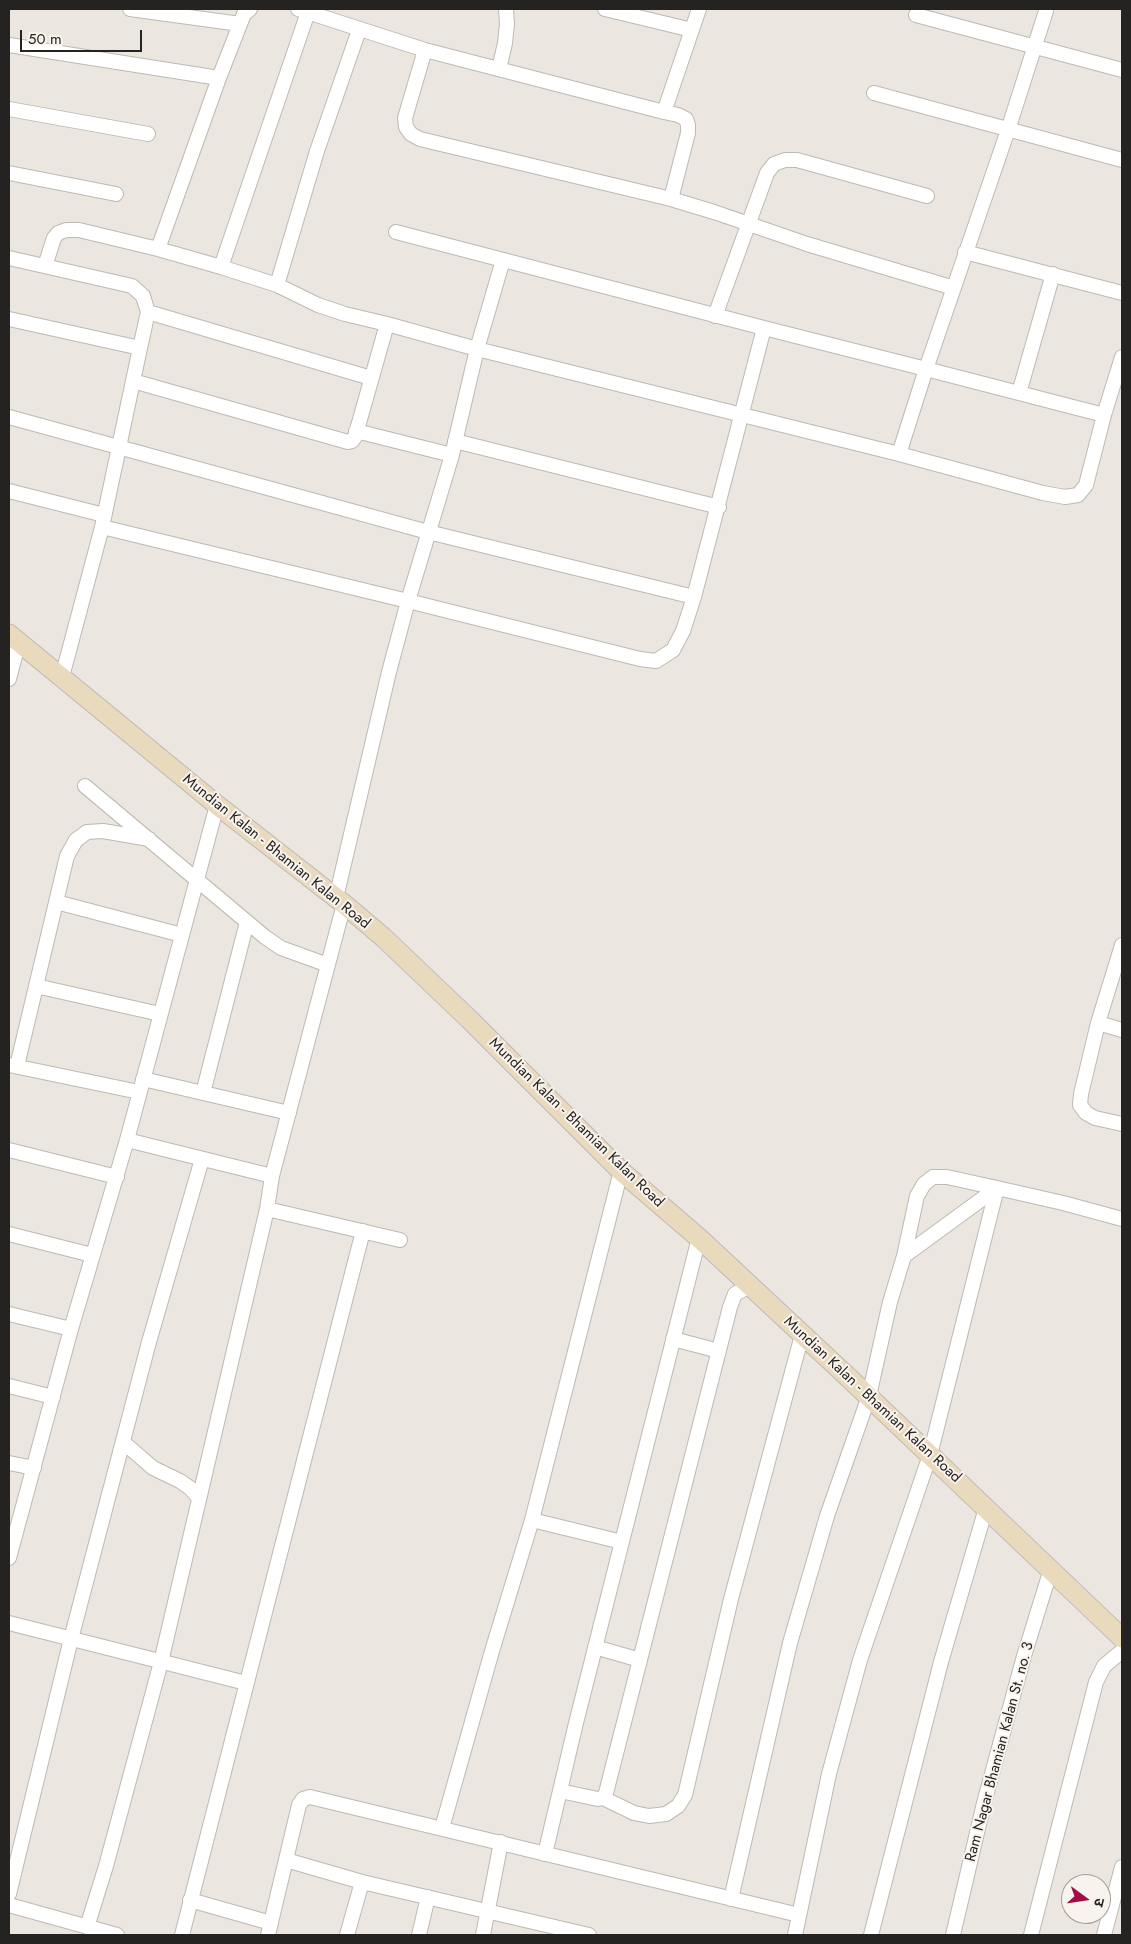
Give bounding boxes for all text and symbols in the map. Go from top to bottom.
scale bar [22,20,145,52]
text: 50 m [28,28,62,50]
street label: Mundian Kalan - Bhamian Kalan Road [179,771,373,933]
street label: Mundian Kalan - Bhamian Kalan Road [485,1035,667,1211]
street label: Mundian Kalan - Bhamian Kalan Road [780,1313,964,1487]
street label: Ram Nagar Bhamian Kalan St. no. 3 [962,1640,1038,1864]
north arrow [1061,1874,1111,1924]
text: उ [1089,1896,1110,1909]

